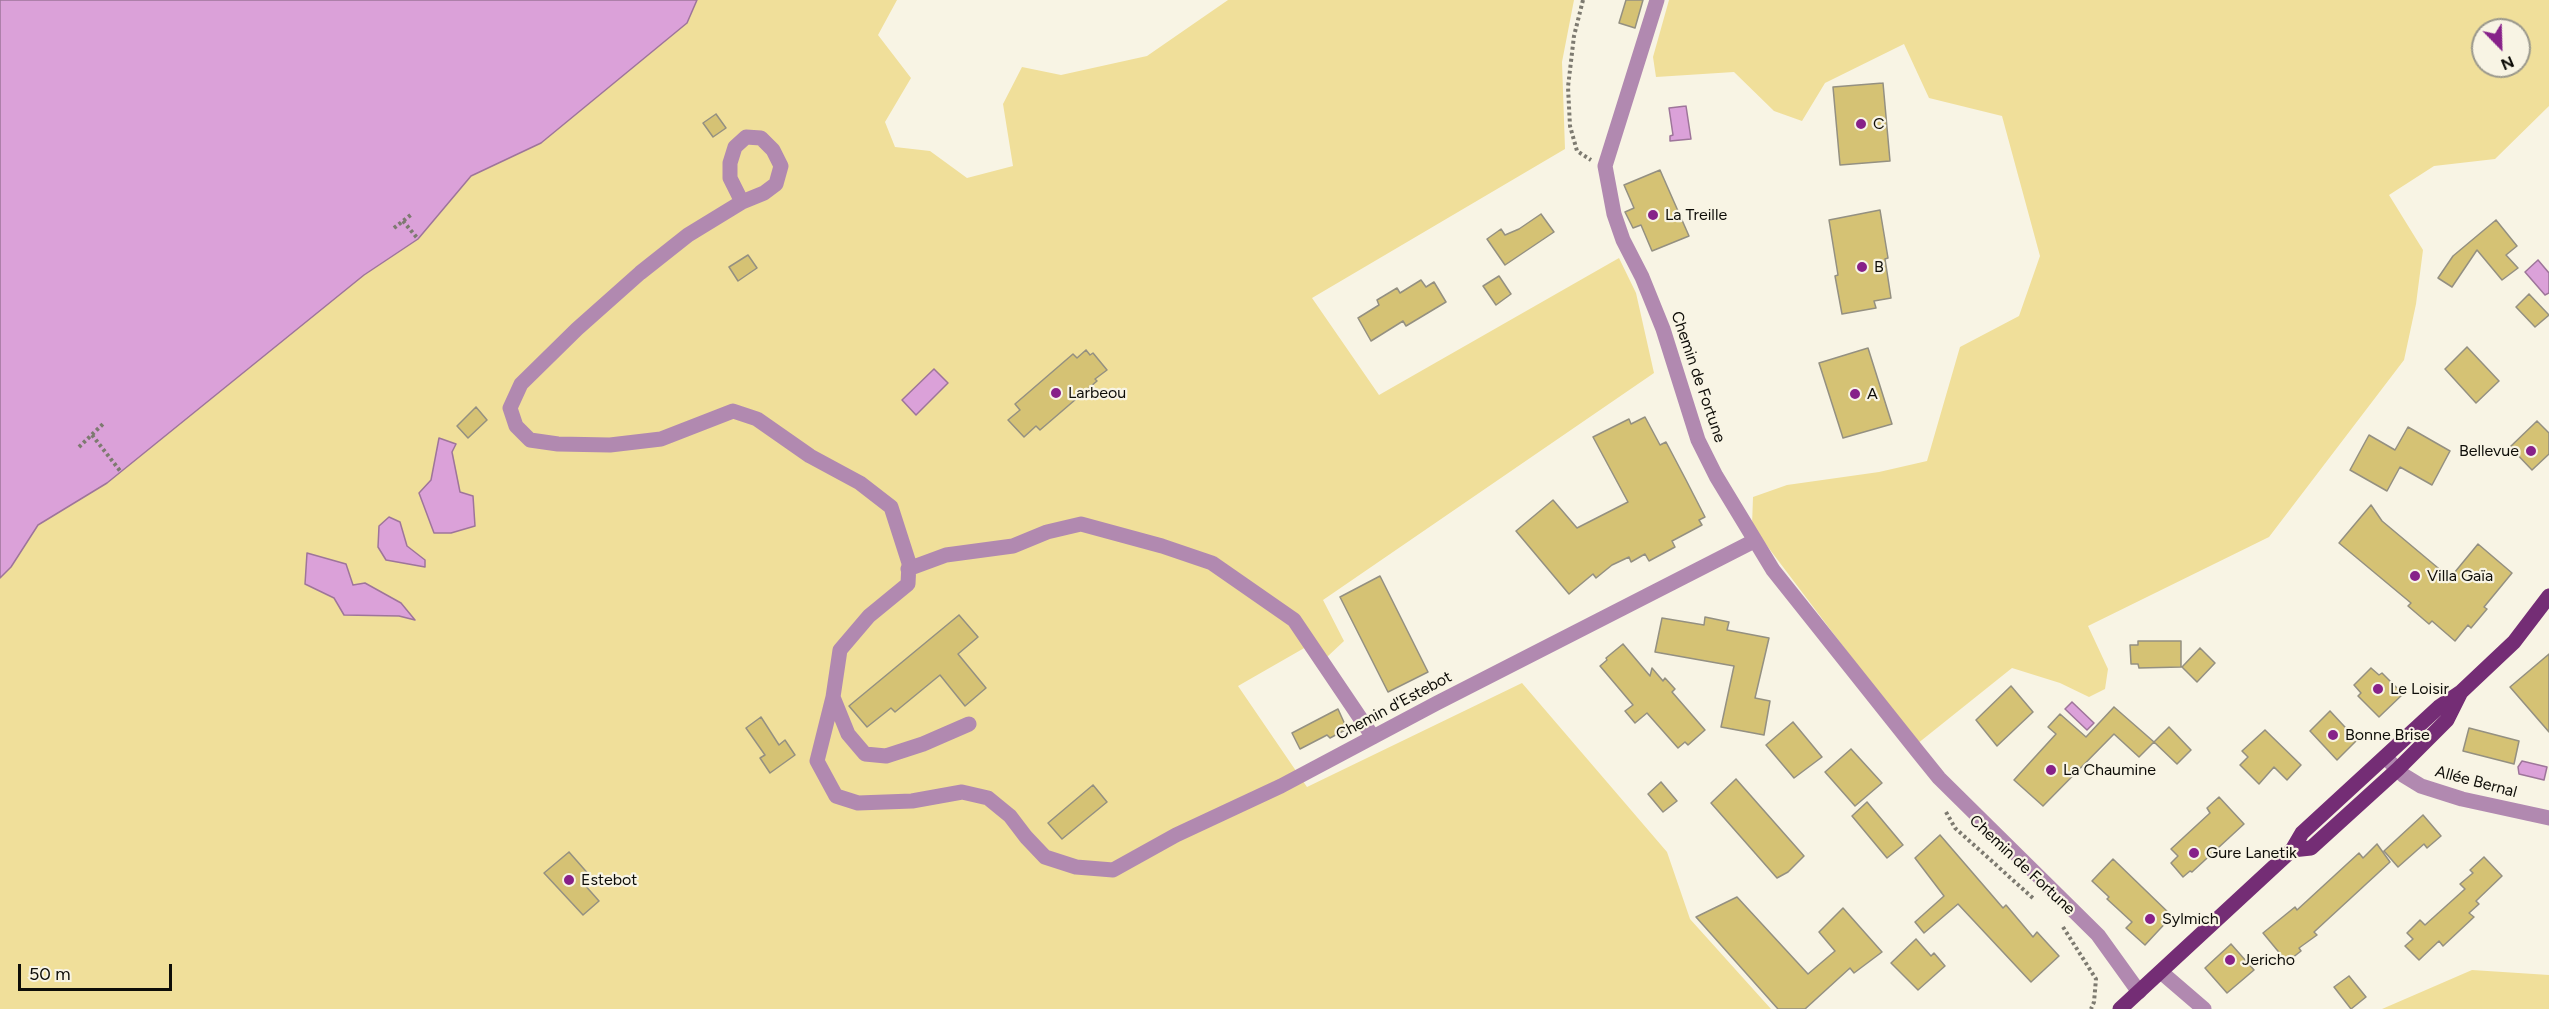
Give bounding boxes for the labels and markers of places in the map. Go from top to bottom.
place label: C [1873,114,1885,134]
marker: C [1854,117,1868,131]
place label: La Treille [1665,205,1727,225]
marker: La Treille [1646,208,1660,222]
place label: B [1874,257,1884,277]
marker: B [1855,260,1869,274]
place label: Larbeou [1068,383,1126,403]
place label: A [1867,384,1878,404]
marker: Larbeou [1049,386,1063,400]
marker: A [1848,387,1862,401]
place label: Bellevue [2459,441,2519,461]
marker: Bellevue [2524,444,2538,458]
place label: Villa Gaïa [2427,566,2493,586]
marker: Villa Gaïa [2408,569,2422,583]
place label: Le Loisir [2390,679,2449,699]
marker: Le Loisir [2371,682,2385,696]
place label: Bonne Brise [2345,725,2430,745]
marker: Bonne Brise [2326,728,2340,742]
place label: La Chaumine [2063,760,2156,780]
marker: La Chaumine [2044,763,2058,777]
place label: Gure Lanetik [2206,843,2297,863]
marker: Gure Lanetik [2187,846,2201,860]
place label: Estebot [581,870,637,890]
marker: Estebot [562,873,576,887]
place label: Sylmich [2162,909,2219,929]
marker: Sylmich [2143,912,2157,926]
place label: Jericho [2242,950,2295,970]
marker: Jericho [2223,953,2237,967]

